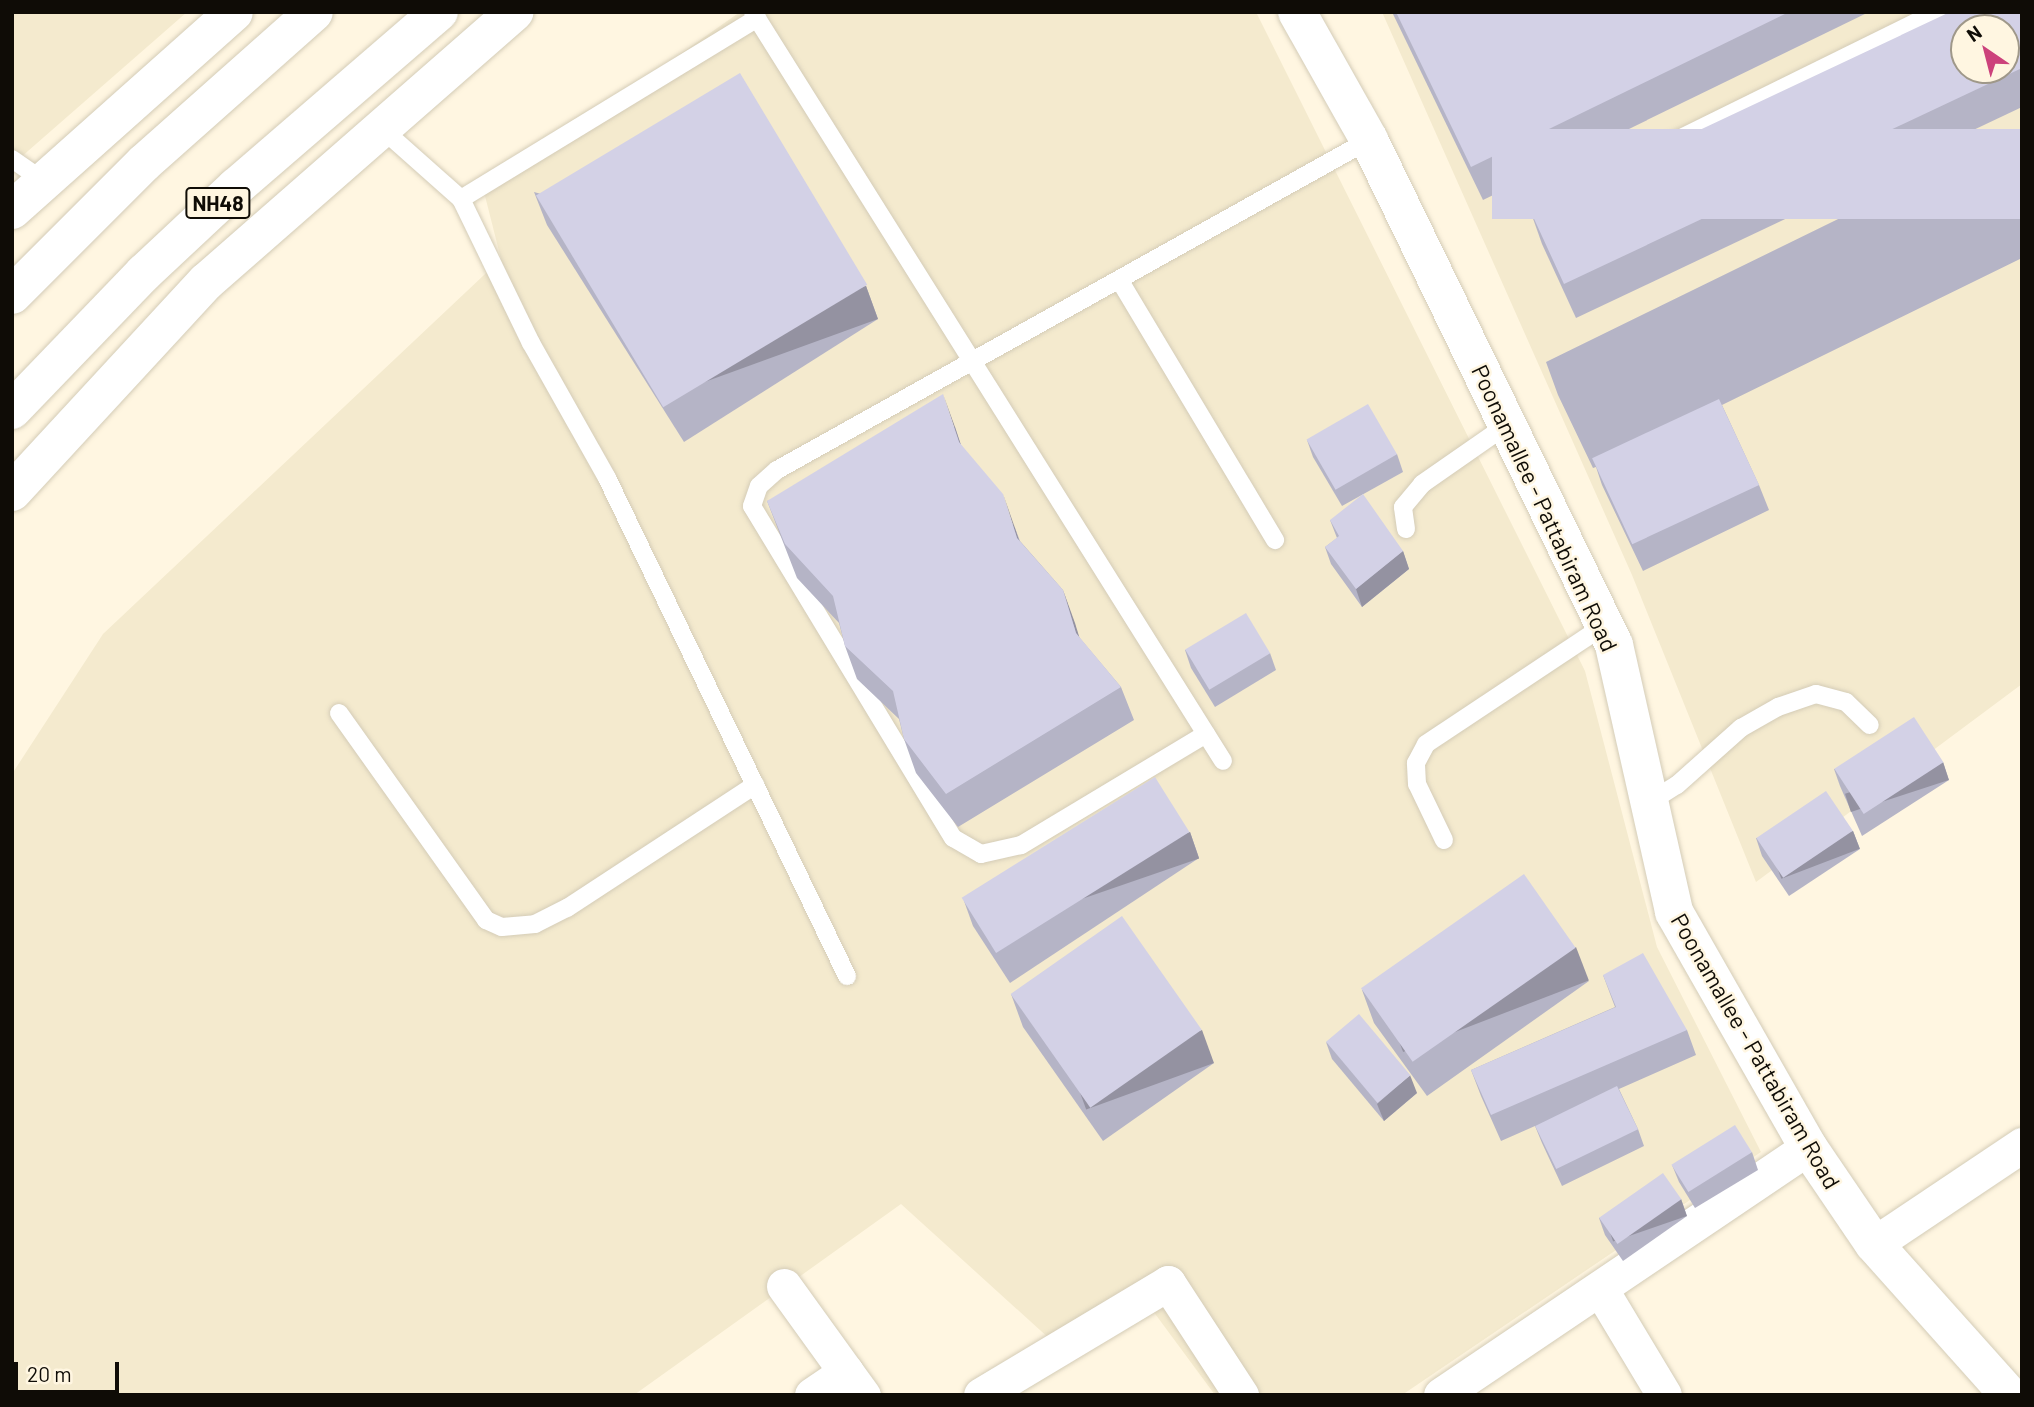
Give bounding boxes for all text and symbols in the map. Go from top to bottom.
north arrow [1950,14,2020,84]
text: N [1962,20,1986,46]
road number: NH48 [185,186,251,220]
street label: Poonamallee - Pattabiram Road [1466,360,1624,656]
street label: Poonamallee - Pattabiram Road [1666,908,1846,1194]
scale bar [18,1348,122,1392]
text: 20 m [27,1361,72,1386]

